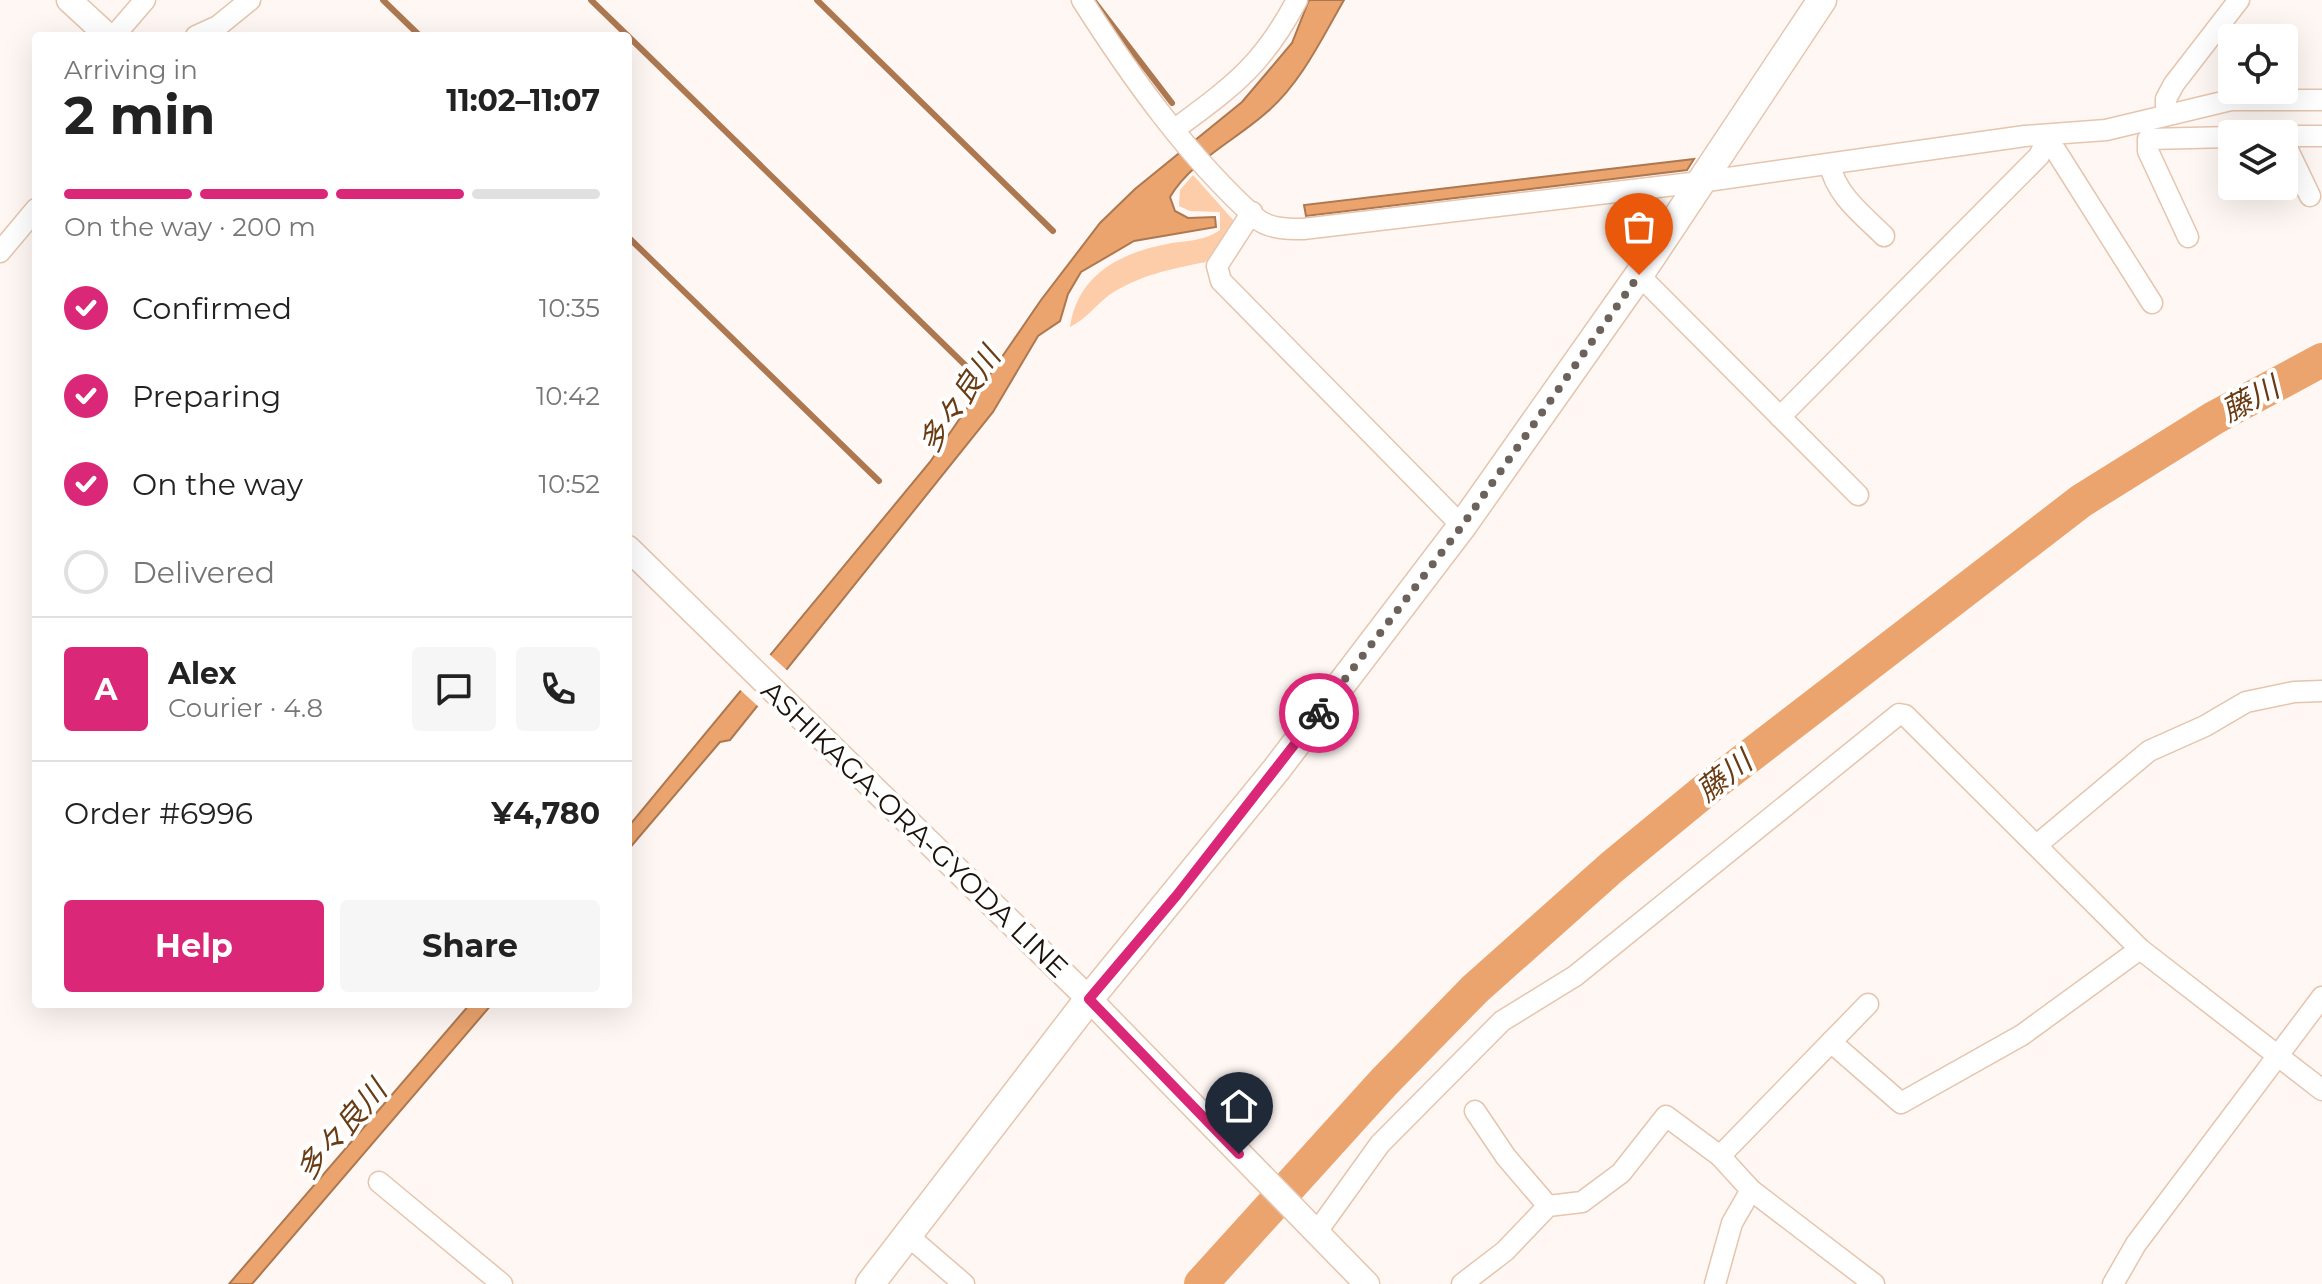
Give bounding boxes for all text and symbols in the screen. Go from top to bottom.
map controls [2218,24,2298,200]
button: locate [2218,24,2298,104]
text: Arriving in [64,54,198,86]
text: 11:02–11:07 [446,82,600,119]
text: 2 min [64,84,216,147]
button: layers [2218,120,2298,200]
pin [1605,193,1673,275]
icon: bag [1617,205,1661,249]
text: On the way · 200 m [64,211,316,243]
icon: check [64,286,108,330]
text: Confirmed [132,290,292,327]
text: 10:35 [539,292,600,324]
water label: 多々良川 [910,337,1010,460]
water label: 藤川 [2215,367,2288,429]
icon: check [64,374,108,418]
text: Preparing [132,378,281,415]
text: 10:42 [536,380,600,412]
icon: check [64,462,108,506]
text: On the way [132,466,303,503]
text: 10:52 [539,468,600,500]
text: Delivered [132,554,275,591]
button: chat [412,647,496,731]
button: phone [516,647,600,731]
text: Alex [168,655,236,692]
text: A [95,671,117,708]
street label: ASHIKAGA-ORA-GYODA LINE [755,673,1075,985]
courier [1279,673,1359,753]
icon: bike [1297,691,1341,735]
text: Courier · 4.8 [168,692,323,724]
water label: 藤川 [1689,741,1761,809]
text: Order #6996 [64,795,253,832]
text: ¥4,780 [491,795,600,832]
button: Help [64,900,324,992]
button: Share [340,900,600,992]
water label: 多々良川 [288,1070,396,1187]
pin [1205,1072,1273,1154]
icon: home [1217,1084,1261,1128]

